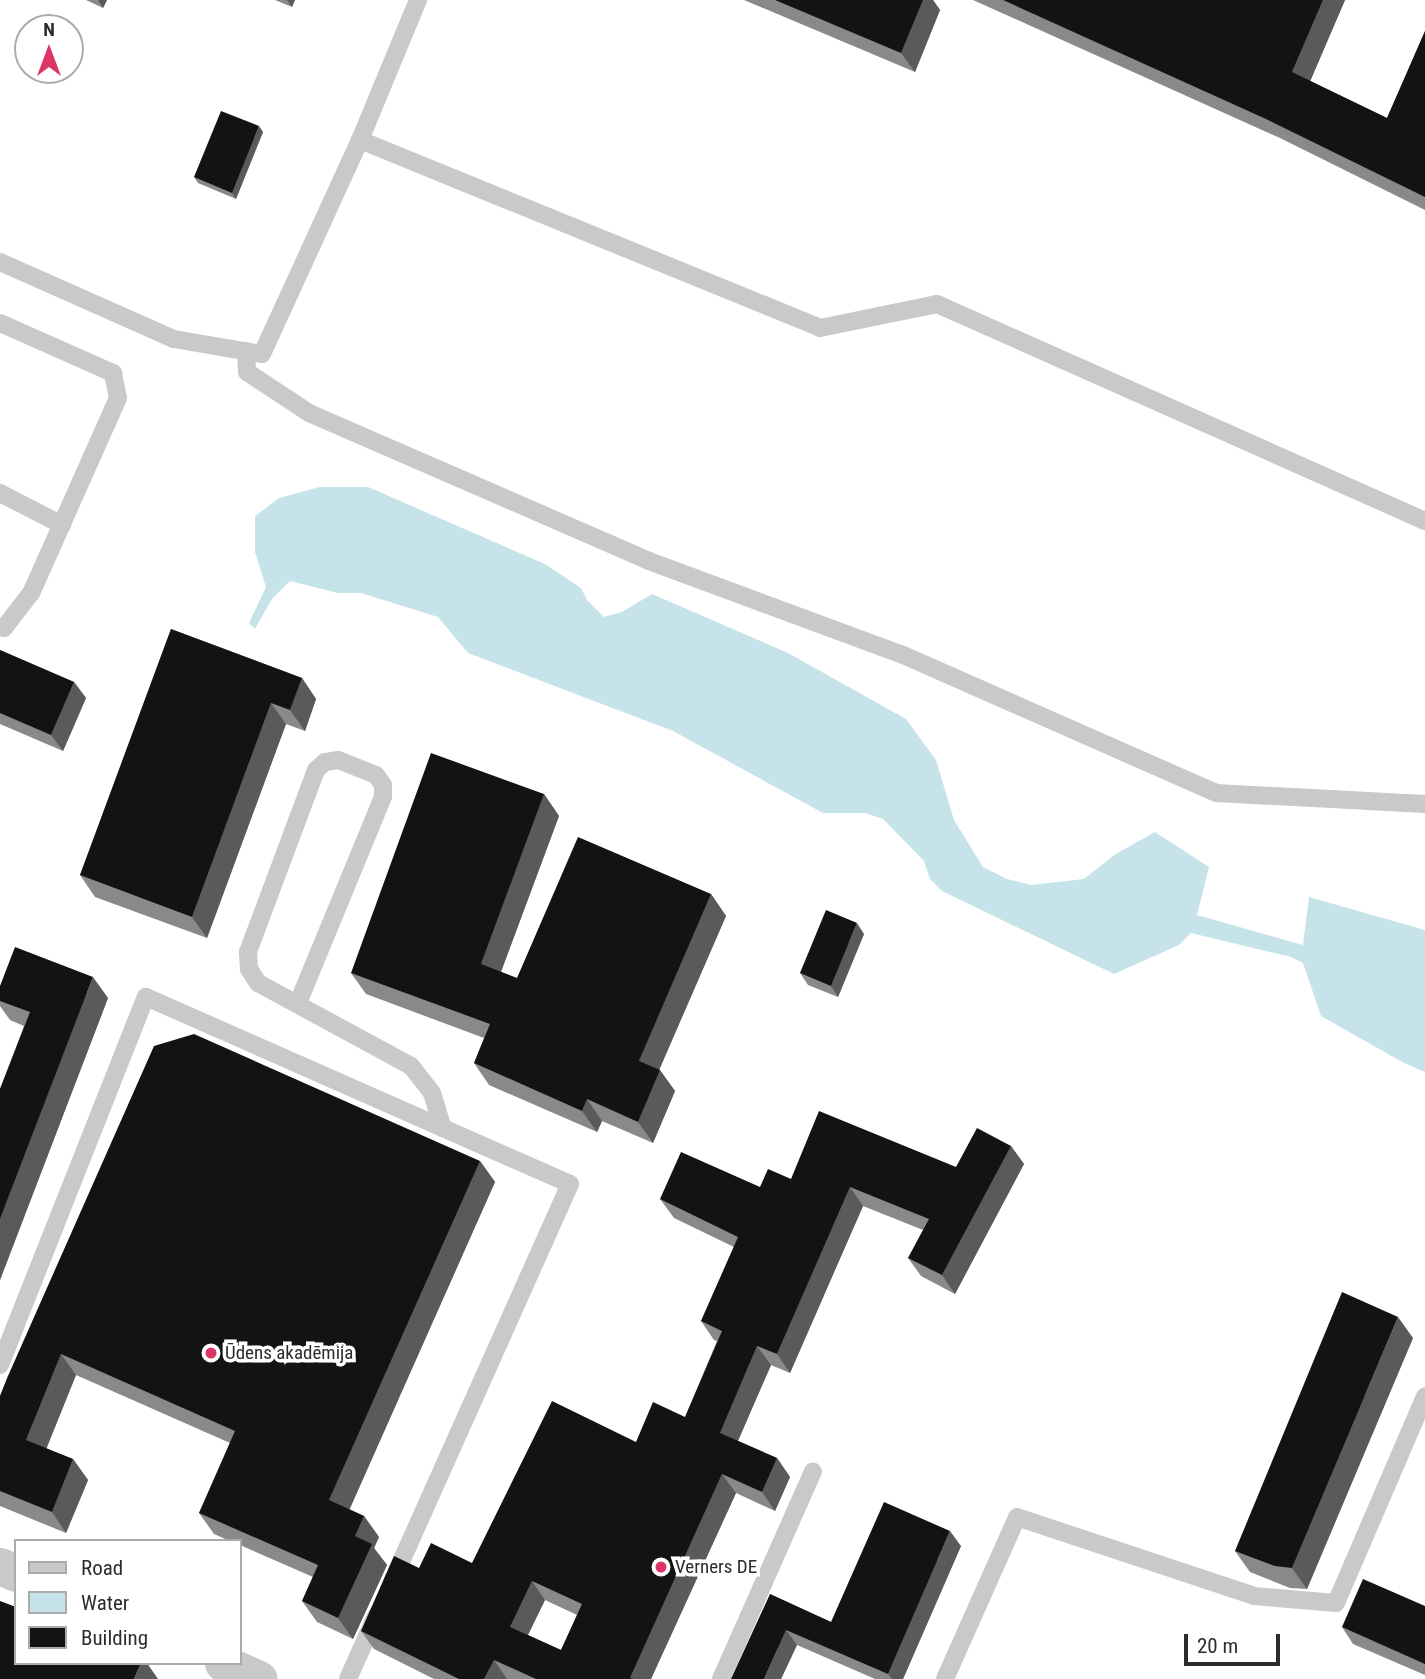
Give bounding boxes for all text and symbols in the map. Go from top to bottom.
north arrow [14,14,84,84]
text: N [43,18,55,41]
place label: Ūdens akadēmija [225,1342,353,1364]
marker: Ūdens akadēmija [203,1345,219,1361]
legend [14,1539,242,1665]
text: Road [81,1556,123,1580]
place label: Verners DE [675,1556,757,1578]
marker: Verners DE [653,1559,669,1575]
text: Water [81,1591,129,1615]
scale bar [1187,1620,1283,1664]
text: Building [81,1626,148,1650]
text: 20 m [1197,1634,1238,1658]

